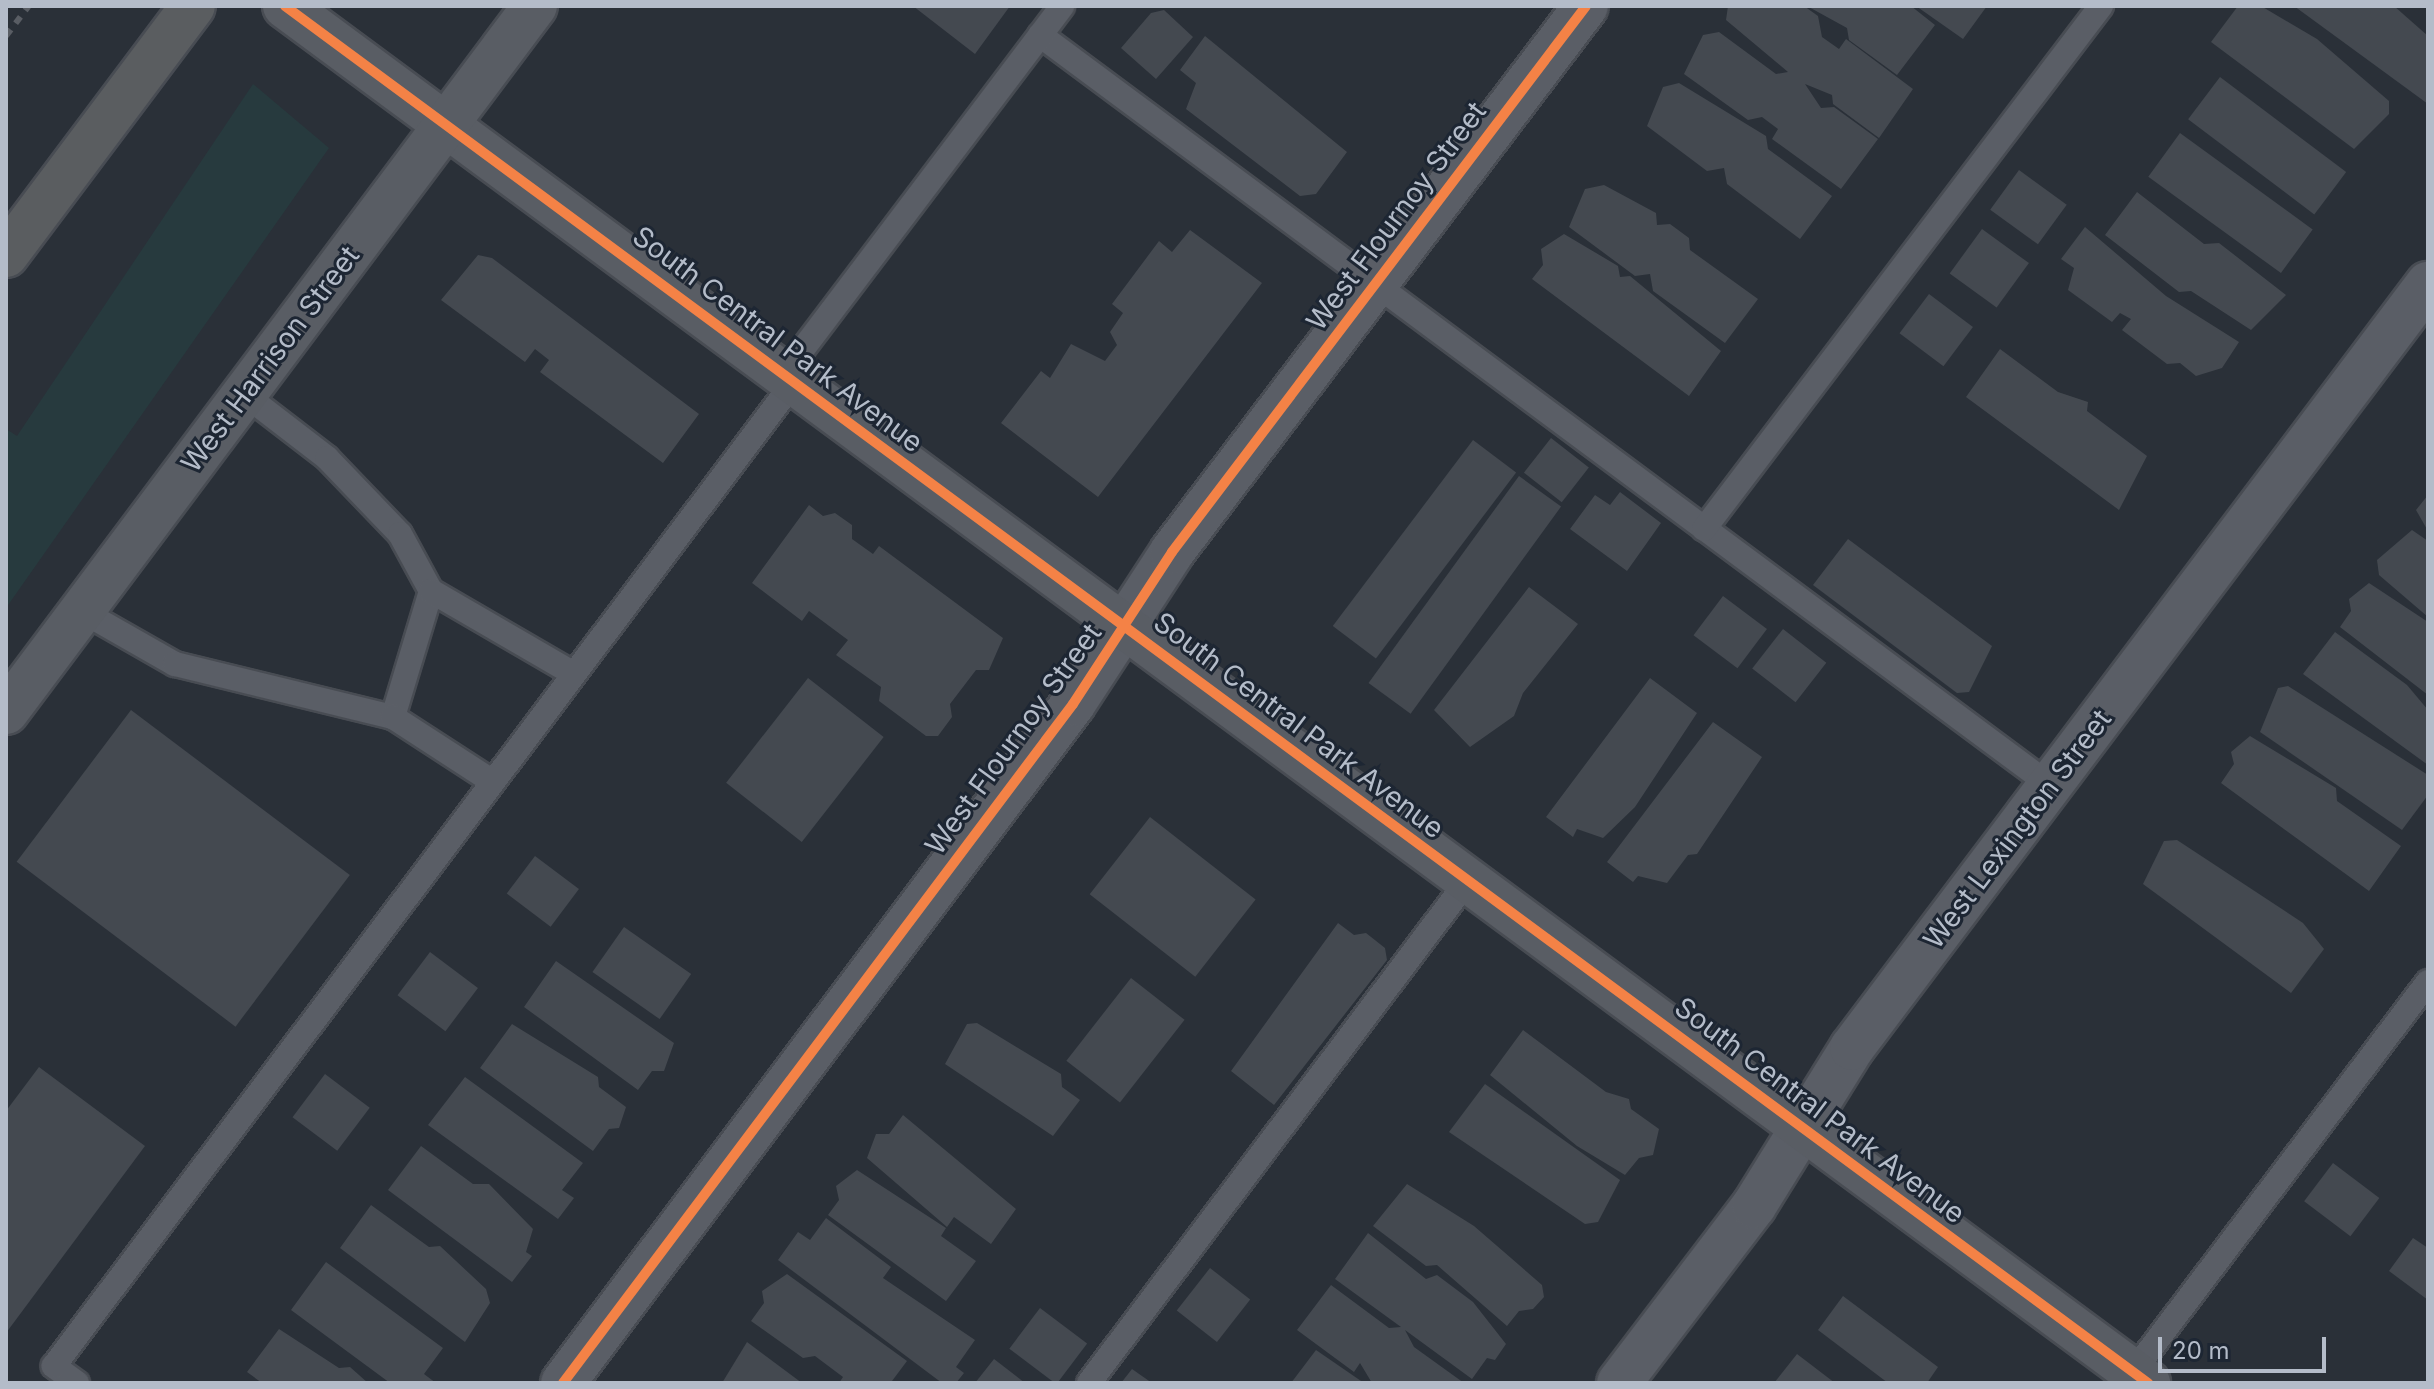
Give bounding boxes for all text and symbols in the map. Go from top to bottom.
street label: West Flournoy Street [1299,95,1493,337]
street label: South Central Park Avenue [626,219,930,459]
street label: West Harrison Street [174,239,366,479]
street label: South Central Park Avenue [1147,605,1451,845]
street label: West Flournoy Street [918,617,1108,861]
street label: West Lexington Street [1916,703,2118,955]
street label: South Central Park Avenue [1668,990,1972,1230]
scale bar [2162,1321,2330,1371]
text: 20 m [2172,1336,2230,1365]

